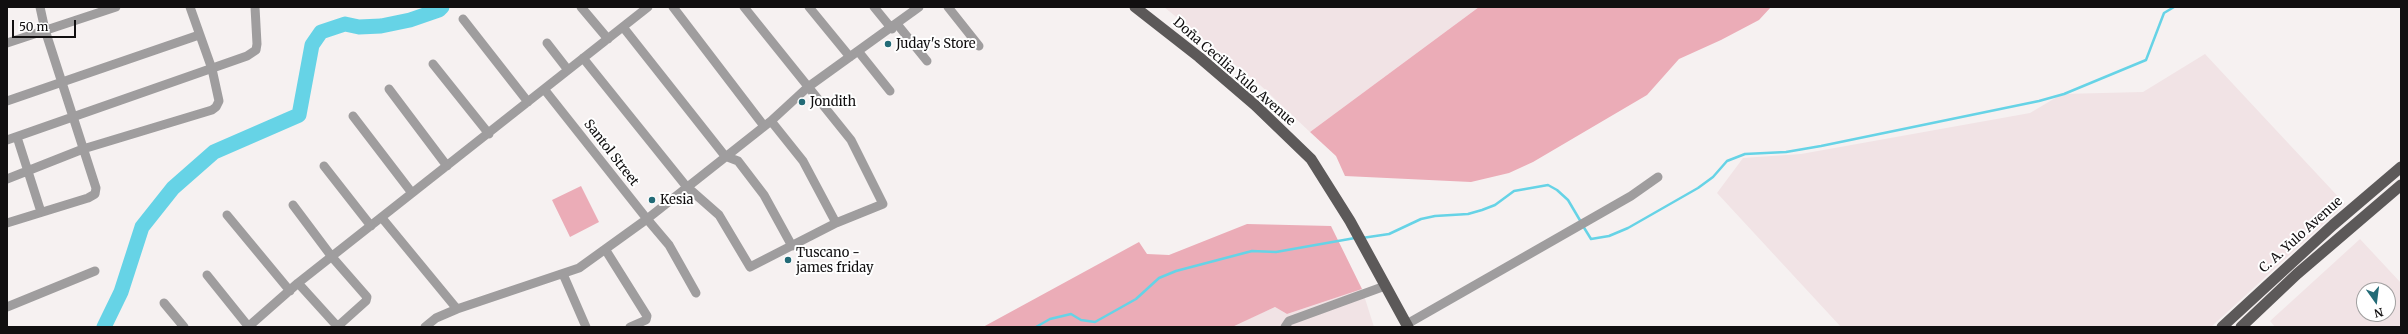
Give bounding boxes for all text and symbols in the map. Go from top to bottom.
scale bar [14,12,78,38]
street label: Doña Cecilia Yulo Avenue [1170,15,1298,129]
text: 50 m [19,19,48,34]
place label: Juday's Store [896,36,976,52]
marker: Juday's Store [883,39,893,49]
place label: Jondith [810,94,856,110]
marker: Jondith [797,97,807,107]
street label: Santol Street [580,117,642,189]
place label: Kesia [660,192,693,208]
street label: C. A. Yulo Avenue [2256,194,2346,276]
marker: Kesia [647,195,657,205]
place label: Tuscano - james friday [796,245,874,276]
marker: Tuscano - james friday [783,255,793,265]
north arrow [2356,282,2396,322]
text: N [2373,305,2385,321]

